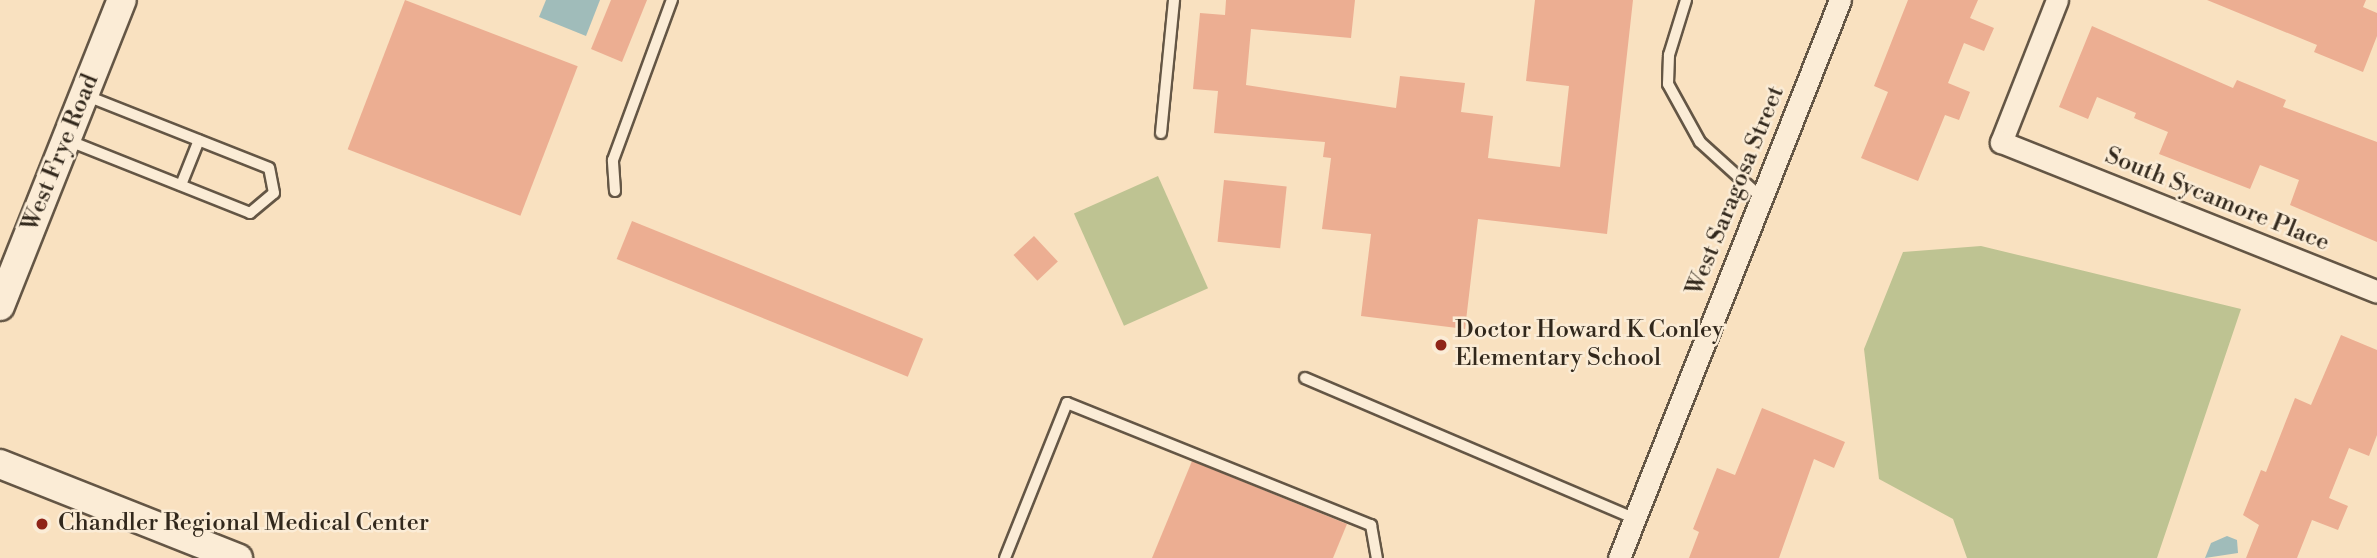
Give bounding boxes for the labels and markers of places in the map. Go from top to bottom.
place label: Doctor Howard K Conley Elementary School [1455,317,1724,373]
marker: Doctor Howard K Conley Elementary School [1433,337,1449,353]
place label: Chandler Regional Medical Center [58,510,429,538]
marker: Chandler Regional Medical Center [32,514,52,534]

